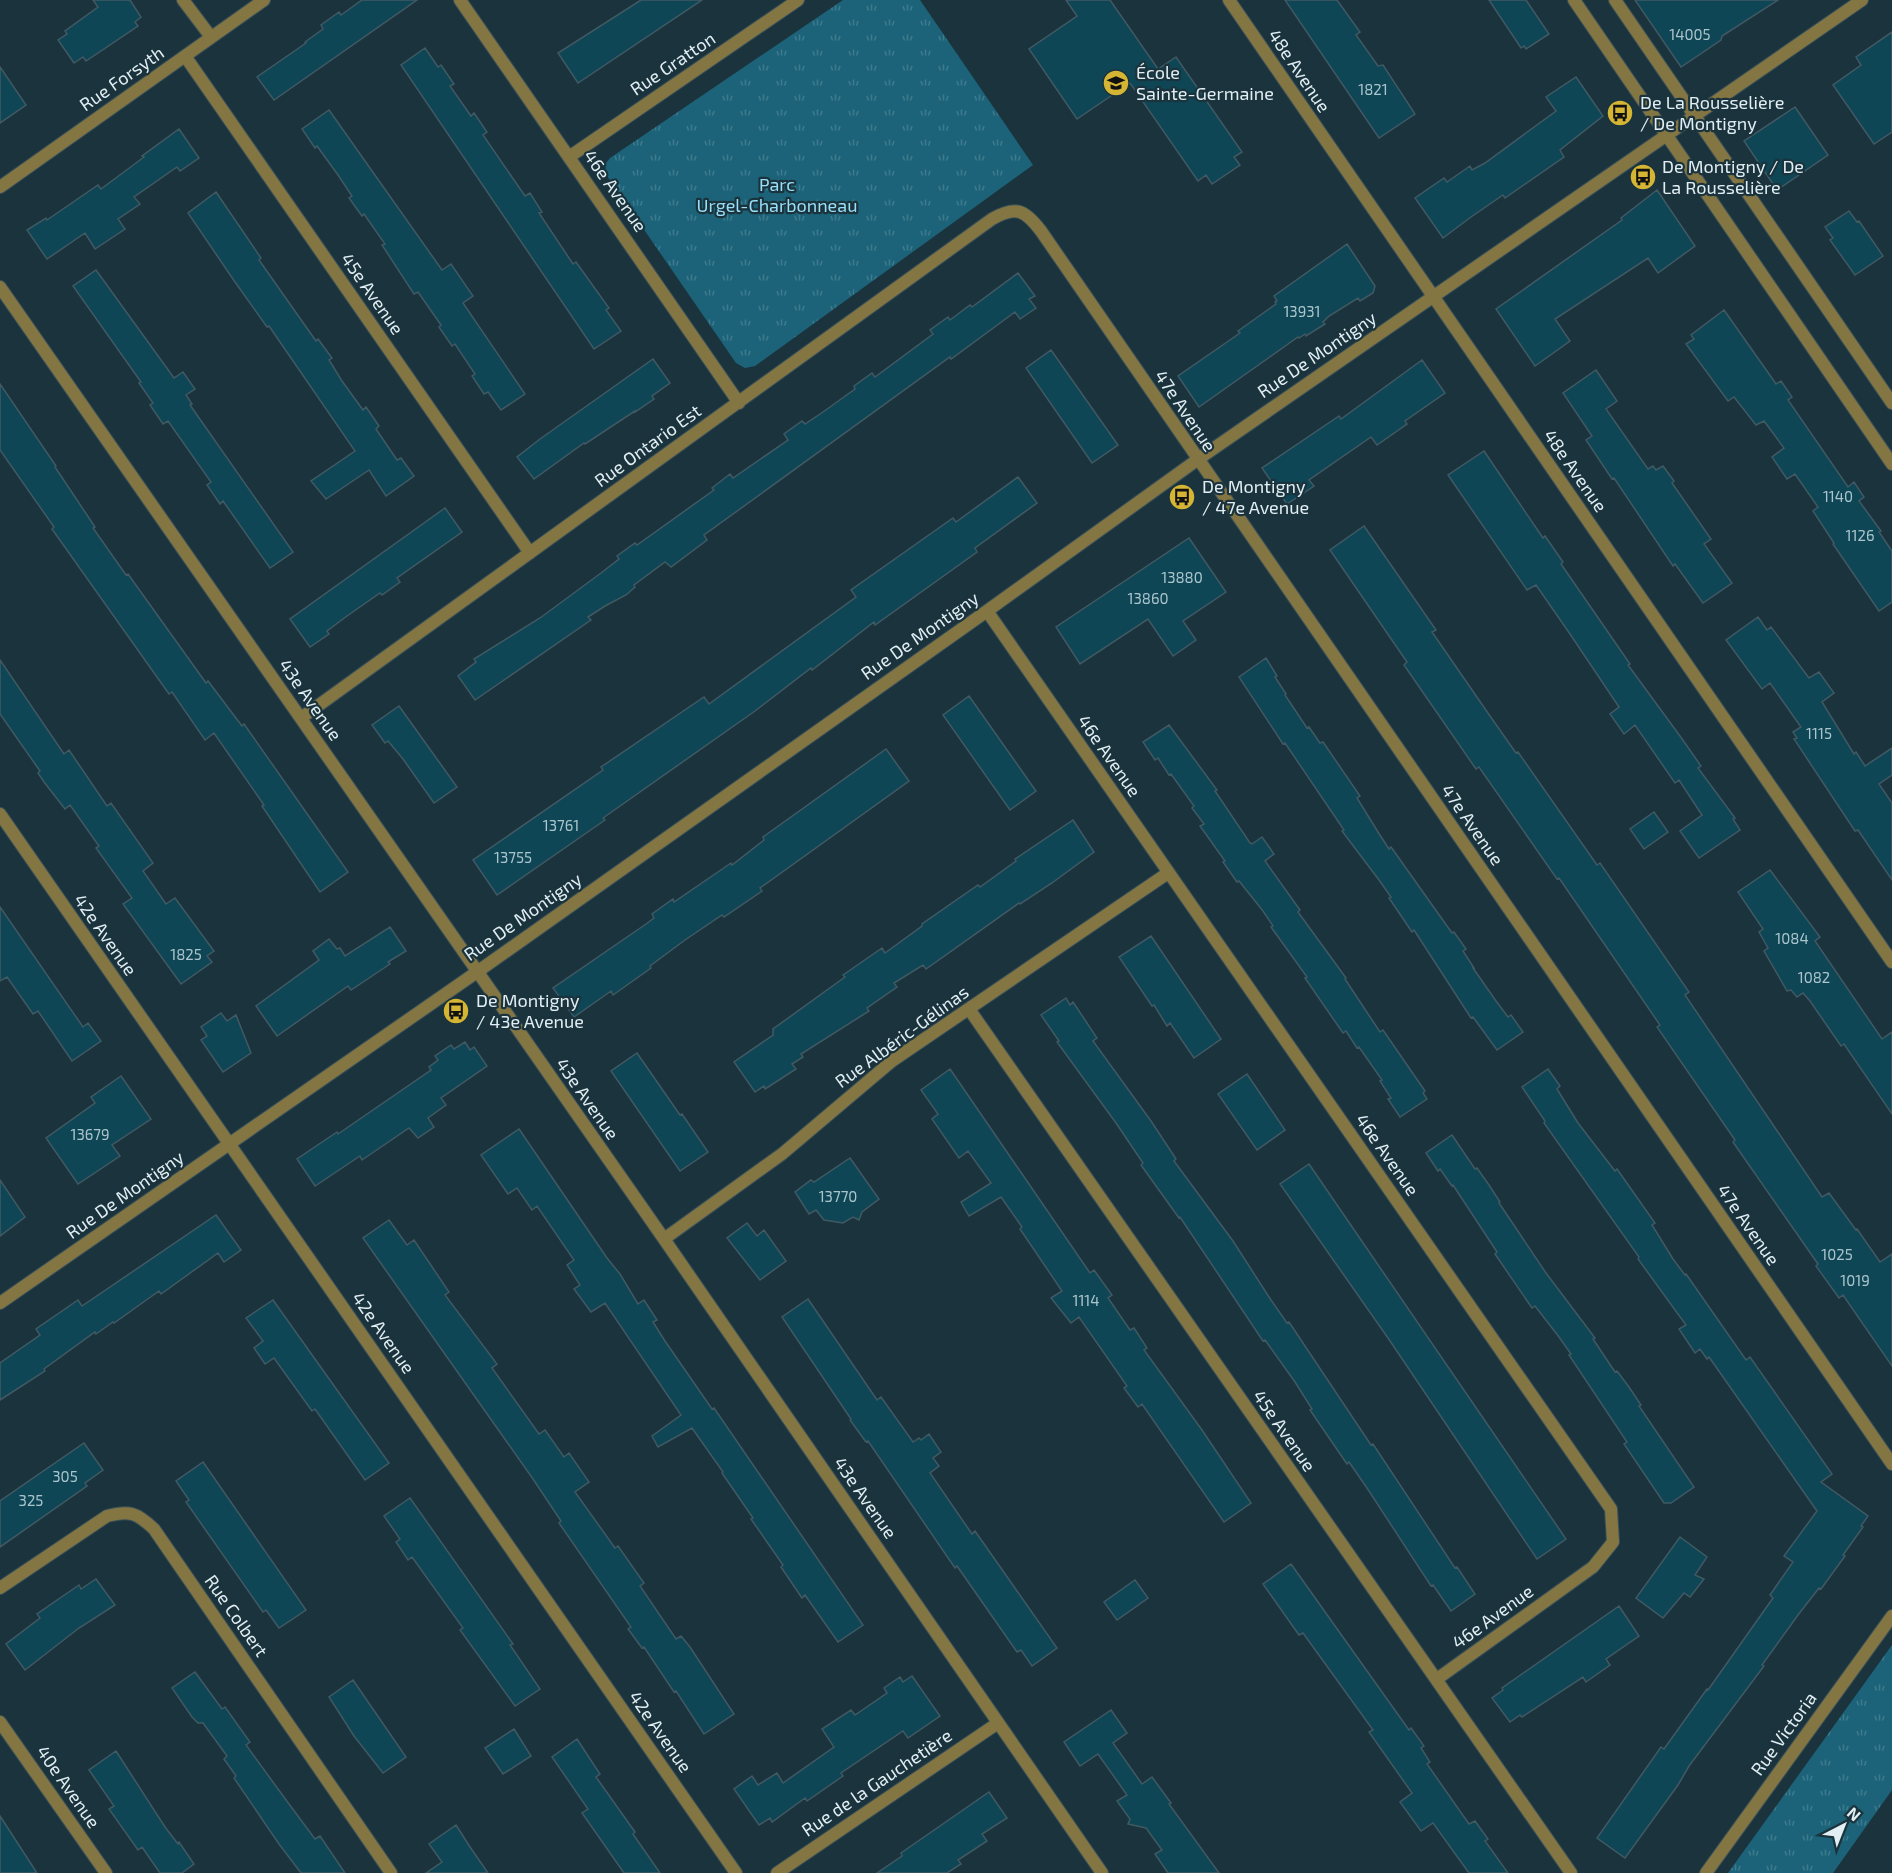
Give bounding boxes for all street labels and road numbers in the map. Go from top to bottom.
street label: 48e Avenue [1264,25,1336,116]
street label: Rue Gratton [626,27,719,100]
street label: Rue Forsyth [75,41,168,115]
street label: 46e Avenue [580,145,652,236]
street label: 45e Avenue [337,248,409,338]
street label: Rue De Montigny [1253,306,1380,402]
street label: 47e Avenue [1150,365,1221,455]
street label: Rue Ontario Est [590,399,705,491]
street label: 48e Avenue [1539,425,1612,516]
street label: Rue De Montigny [856,586,983,684]
street label: 43e Avenue [275,654,347,745]
street label: 46e Avenue [1074,710,1146,801]
street label: 47e Avenue [1437,780,1509,869]
street label: Rue De Montigny [459,867,586,965]
street label: 42e Avenue [70,889,142,980]
street label: Rue Albéric-Gélinas [830,980,972,1092]
street label: 43e Avenue [552,1053,624,1144]
street label: 46e Avenue [1352,1109,1424,1200]
street label: Rue De Montigny [61,1145,188,1243]
street label: 47e Avenue [1713,1180,1785,1269]
street label: 42e Avenue [348,1287,420,1378]
street label: 45e Avenue [1249,1385,1321,1475]
street label: 43e Avenue [830,1452,902,1543]
street label: Rue Colbert [201,1570,273,1661]
street label: 46e Avenue [1448,1579,1537,1653]
street label: 42e Avenue [625,1686,697,1777]
street label: Rue Victoria [1746,1688,1821,1779]
street label: Rue de la Gauchetière [797,1724,956,1841]
street label: 40e Avenue [32,1741,105,1832]

